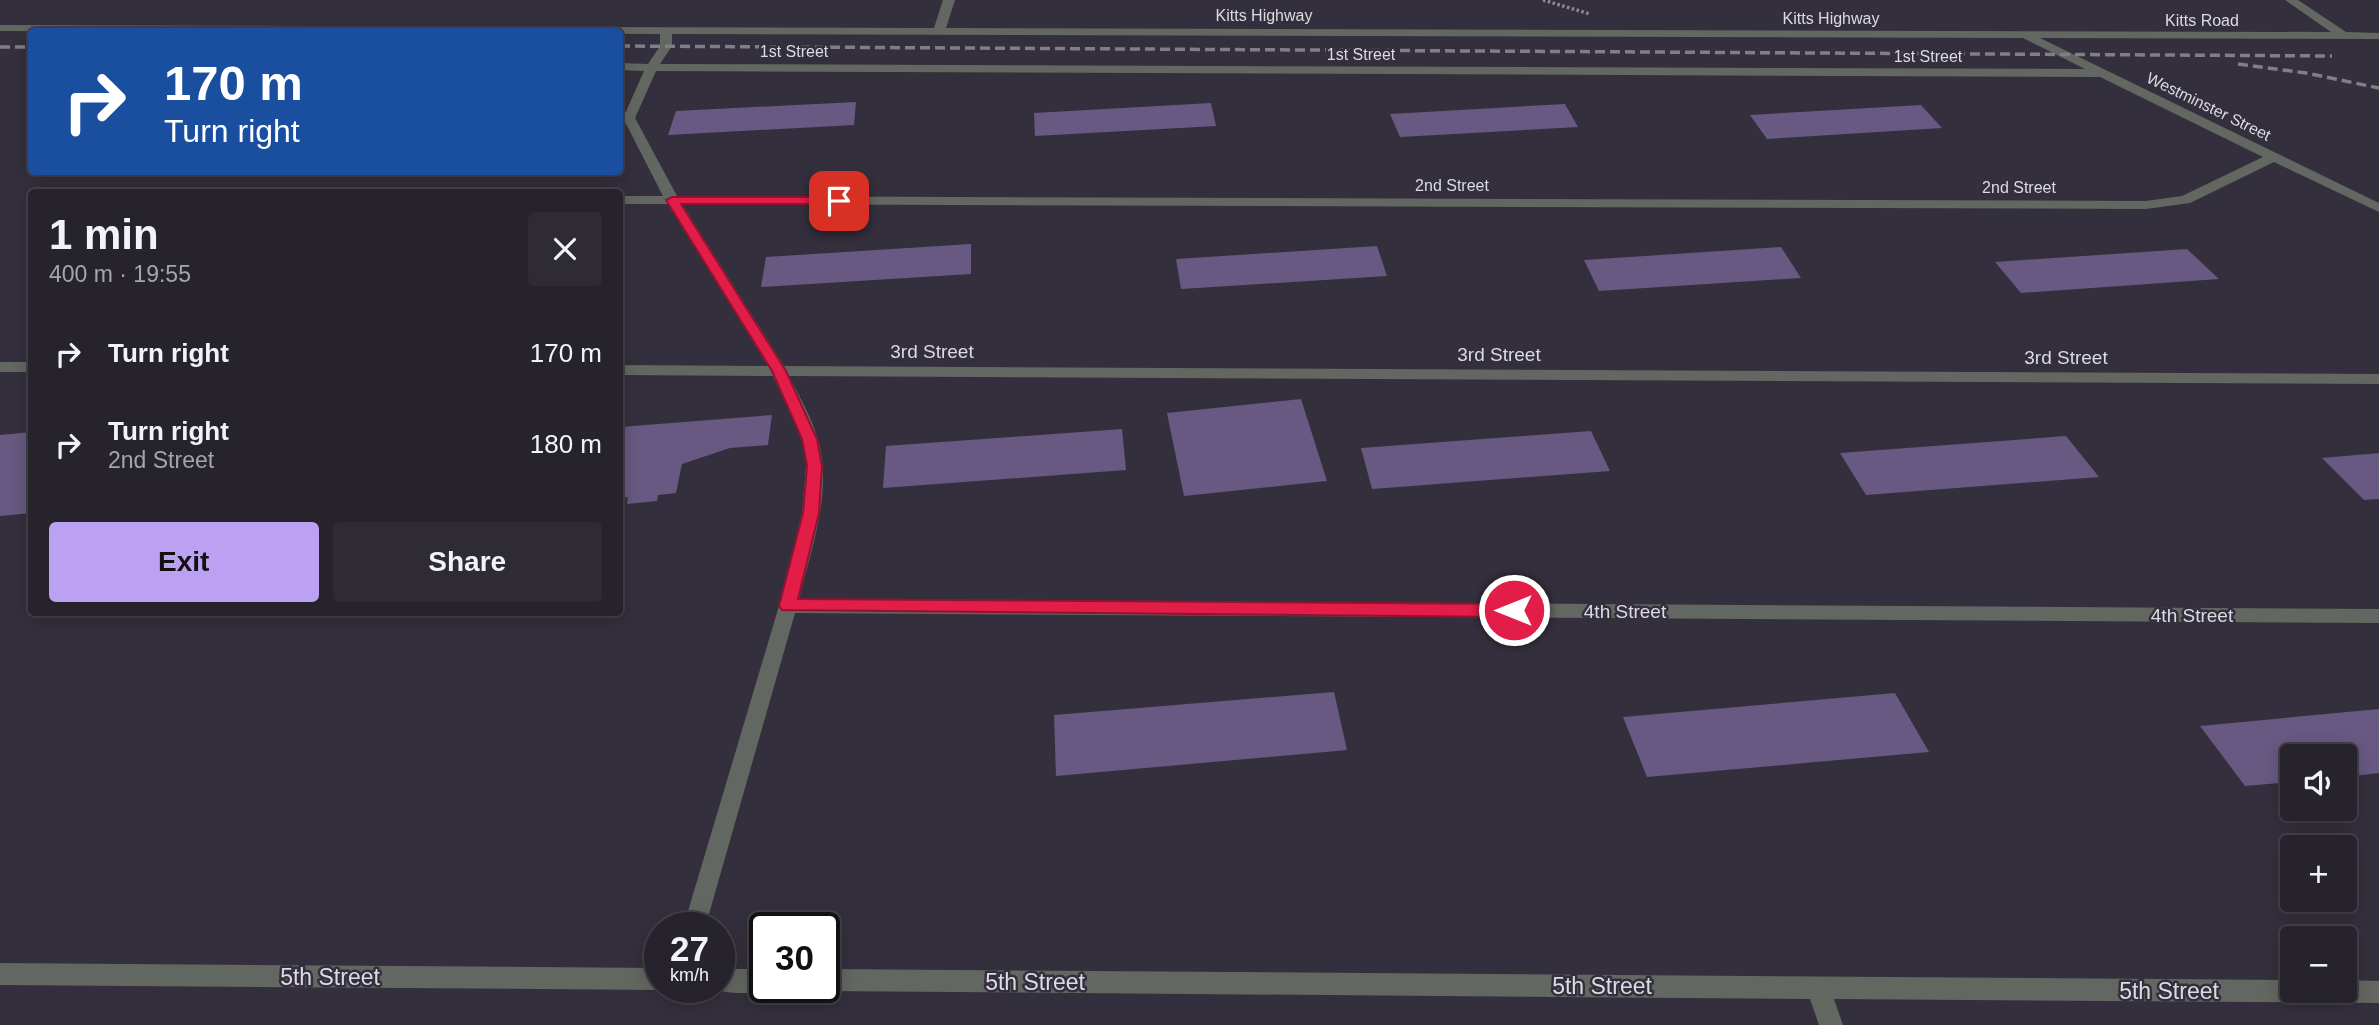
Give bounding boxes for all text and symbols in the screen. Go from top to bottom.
street label: Kitts Highway [1216,7,1312,24]
street label: Kitts Highway [1783,10,1879,27]
street label: Kitts Road [2165,12,2239,29]
street label: 1st Street [760,43,829,60]
street label: 1st Street [1327,46,1396,63]
street label: 1st Street [1894,48,1963,65]
icon: right [49,56,140,147]
text: 170 m [164,56,303,110]
street label: Westminster Street [2144,69,2274,144]
text: Turn right [164,113,300,149]
pin [809,171,869,231]
street label: 2nd Street [1415,177,1489,194]
street label: 2nd Street [1982,179,2056,196]
icon: arrive [820,182,858,220]
text: 1 min [49,211,159,258]
button: close [528,212,602,286]
text: 400 m · 19:55 [49,261,191,287]
icon: right [49,335,87,373]
text: Turn right [108,338,229,368]
text: 170 m [530,338,602,368]
street label: 3rd Street [890,341,974,362]
street label: 3rd Street [1457,344,1541,365]
street label: 3rd Street [2024,347,2108,368]
text: Turn right [108,416,229,446]
icon: right [49,426,87,464]
text: 180 m [530,429,602,459]
text: 2nd Street [108,447,214,473]
button: Exit [49,522,319,602]
button: Share [333,522,602,602]
position arrow [1477,573,1551,647]
street label: 4th Street [1584,601,1667,622]
street label: 4th Street [2151,605,2234,626]
map controls [2280,744,2357,1003]
button: sound [2280,744,2357,821]
button: + [2280,835,2357,912]
speed limit sign: 30 [749,912,840,1003]
button: − [2280,926,2357,1003]
text: 27 [670,929,709,968]
street label: 5th Street [280,964,380,990]
text: km/h [670,965,709,985]
street label: 5th Street [985,969,1085,995]
street label: 5th Street [1552,973,1652,999]
street label: 5th Street [2119,978,2219,1004]

